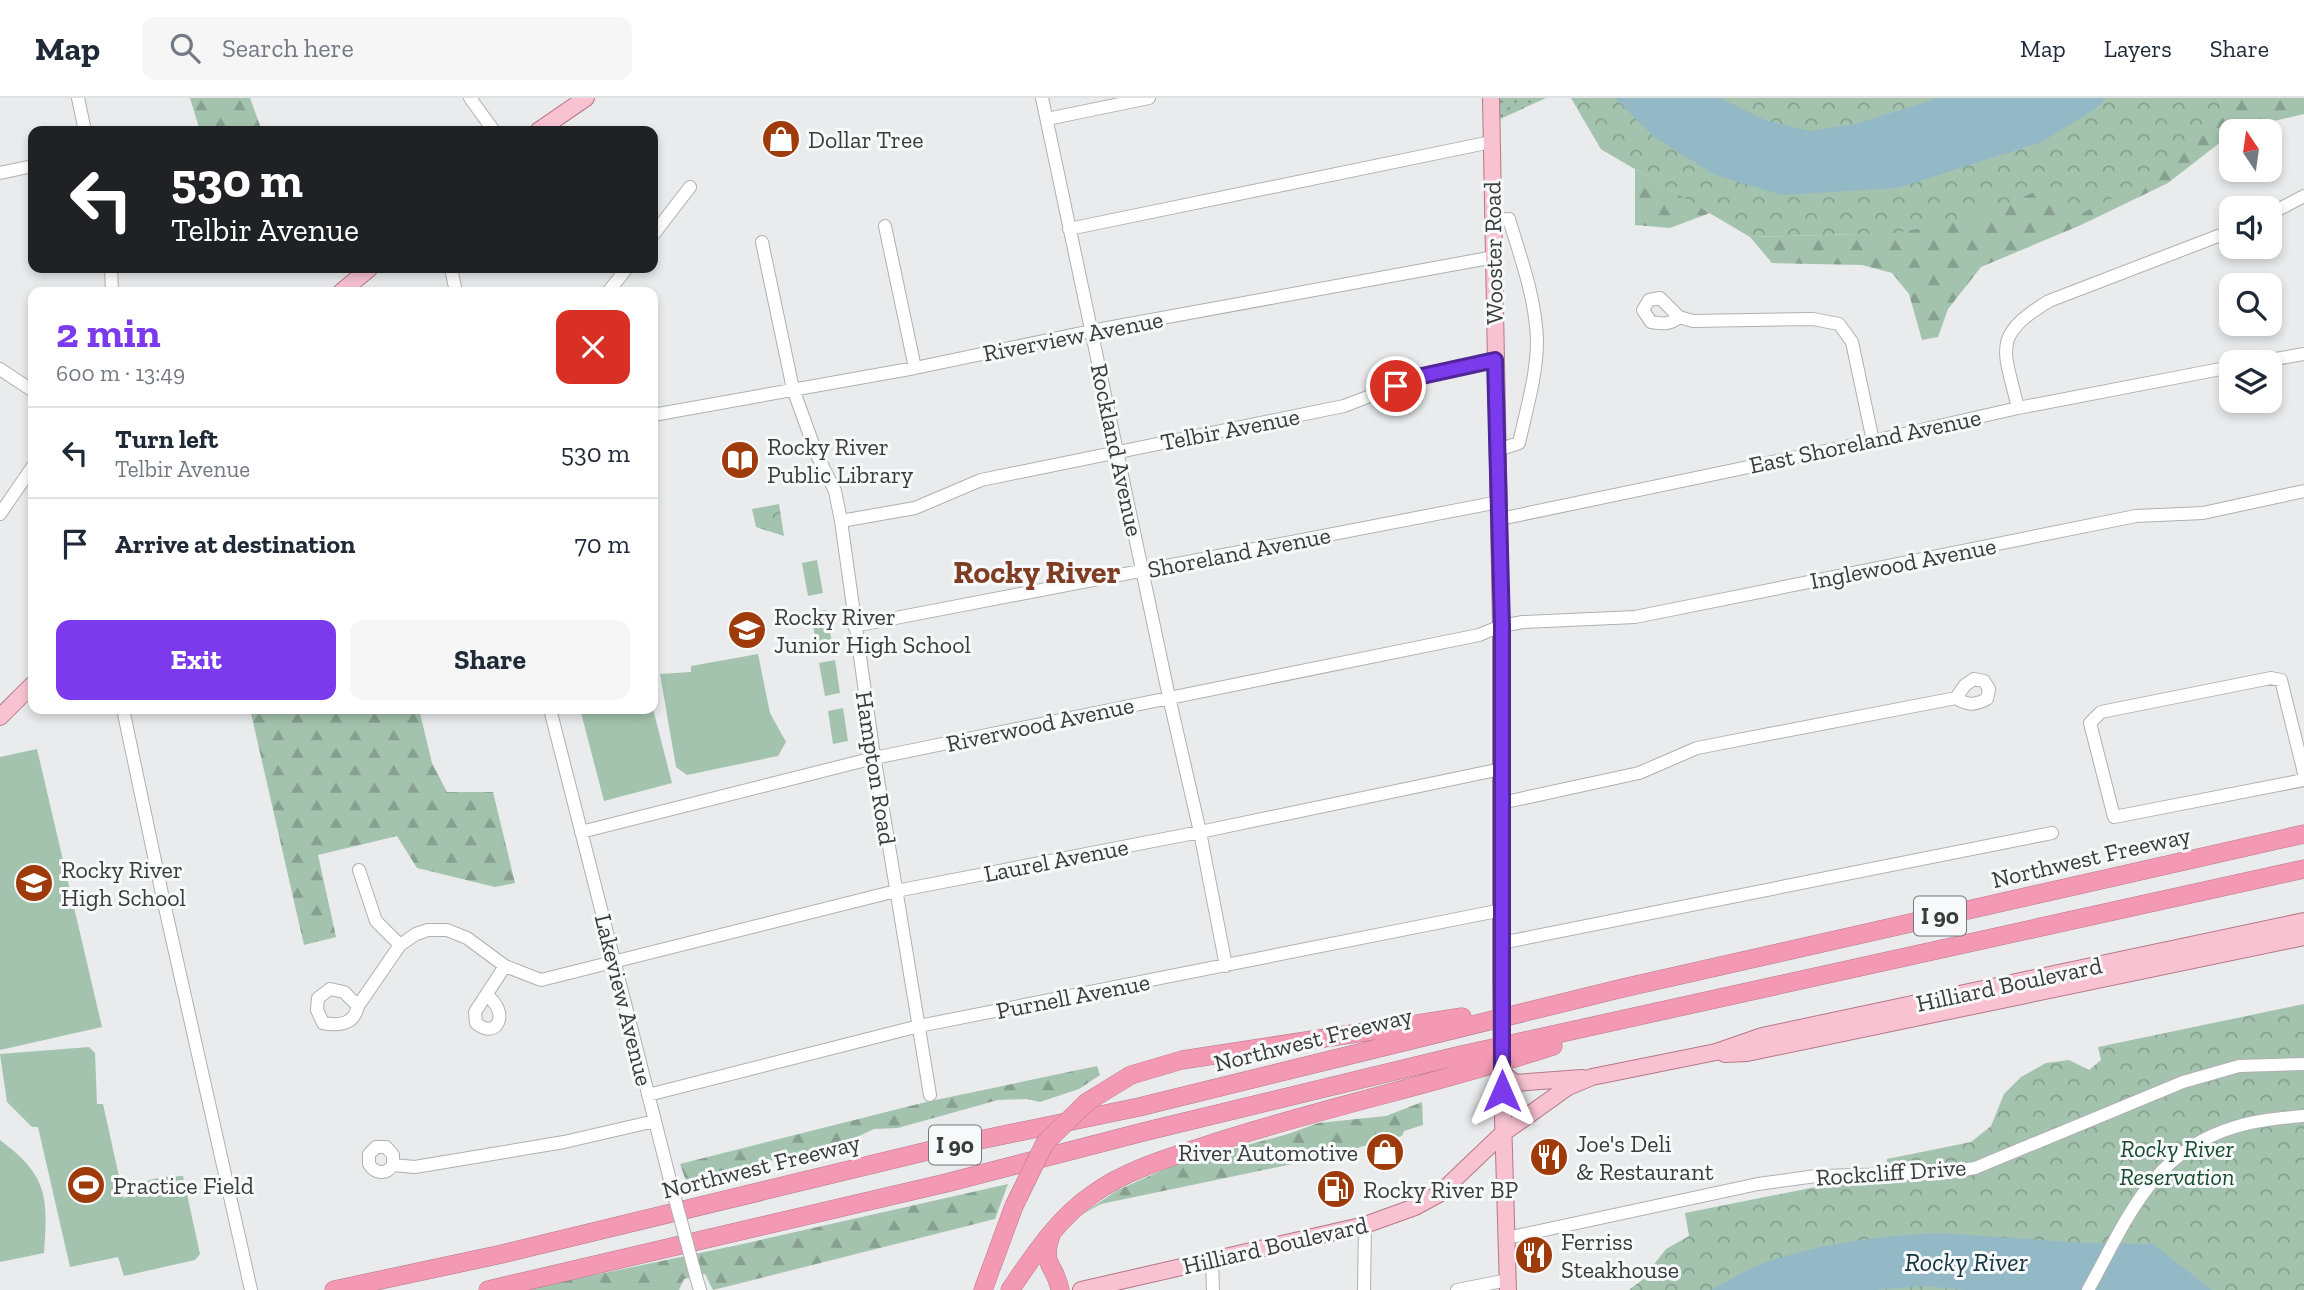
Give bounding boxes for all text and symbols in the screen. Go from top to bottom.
search box [142,17,632,80]
text: Map [35,29,100,68]
icon: search [166,29,204,67]
text: Search here [222,32,354,64]
text: Map [2020,34,2066,63]
text: Layers [2104,34,2172,63]
text: Share [2210,34,2269,63]
shop icon: Dollar Tree [760,118,802,160]
north arrow [2219,119,2282,182]
map controls [2219,119,2282,413]
place label: Dollar Tree [808,125,923,154]
text: 530 m [171,151,303,210]
icon: left [56,154,147,245]
street label: Wooster Road [1477,181,1509,325]
button: sound [2219,196,2282,259]
text: Telbir Avenue [171,211,359,249]
button: search [2219,273,2282,336]
street label: Riverview Avenue [980,304,1166,368]
text: 2 min [56,307,161,358]
button: close [556,310,630,384]
button: layers [2219,350,2282,413]
pin [1366,356,1426,416]
text: 600 m · 13:49 [56,359,185,387]
street label: Rockland Avenue [1085,361,1149,539]
icon: arrive [1377,367,1415,405]
street label: Telbir Avenue [1158,401,1302,457]
street label: East Shoreland Avenue [1746,402,1984,480]
text: Turn left [115,423,218,455]
place label: Rocky River Public Library [767,432,914,489]
icon: left [56,434,94,472]
text: 530 m [561,437,630,469]
library icon: Rocky River Public Library [719,439,761,481]
text: Telbir Avenue [115,455,250,483]
street label: Shoreland Avenue [1145,520,1333,584]
icon: arrive [56,525,94,563]
text: Arrive at destination [115,528,355,560]
text: 70 m [574,528,630,560]
street label: Inglewood Avenue [1808,531,1998,595]
district label: Rocky River [953,553,1121,591]
place label: Rocky River Junior High School [774,602,971,659]
school or university icon: Rocky River Junior High School [726,609,768,651]
button: Exit [56,620,336,700]
button: Share [350,620,630,700]
street label: Hampton Road [850,689,902,847]
street label: Riverwood Avenue [944,690,1136,758]
street label: Northwest Freeway [1989,820,2194,894]
street label: Laurel Avenue [981,832,1131,888]
place label: Rocky River High School [61,855,186,912]
school or university icon: Rocky River High School [13,862,55,904]
road number: I 90 [1914,896,1966,936]
street label: Lakeview Avenue [589,911,659,1089]
street label: Hilliard Boulevard [1913,950,2105,1018]
street label: Purnell Avenue [994,967,1152,1025]
street label: Northwest Freeway [1211,1000,1416,1078]
position arrow [1465,1054,1539,1128]
road number: I 90 [929,1126,981,1164]
street label: Northwest Freeway [659,1127,864,1205]
place label: Joe's Deli & Restaurant [1576,1129,1714,1186]
shop icon: River Automotive [1364,1131,1406,1173]
park label: Rocky River Reservation [2119,1134,2235,1191]
restaurant icon: Joe's Deli & Restaurant [1528,1136,1570,1178]
place label: River Automotive [1178,1138,1358,1167]
street label: Rockcliff Drive [1815,1152,1967,1192]
sports icon: Practice Field [65,1164,107,1206]
fuel station icon: Rocky River BP [1315,1168,1357,1210]
place label: Practice Field [113,1171,254,1200]
place label: Rocky River BP [1363,1175,1518,1204]
street label: Hilliard Boulevard [1180,1210,1370,1280]
place label: Ferriss Steakhouse [1561,1227,1679,1284]
restaurant icon: Ferriss Steakhouse [1513,1234,1555,1276]
water label: Rocky River [1904,1246,2028,1278]

